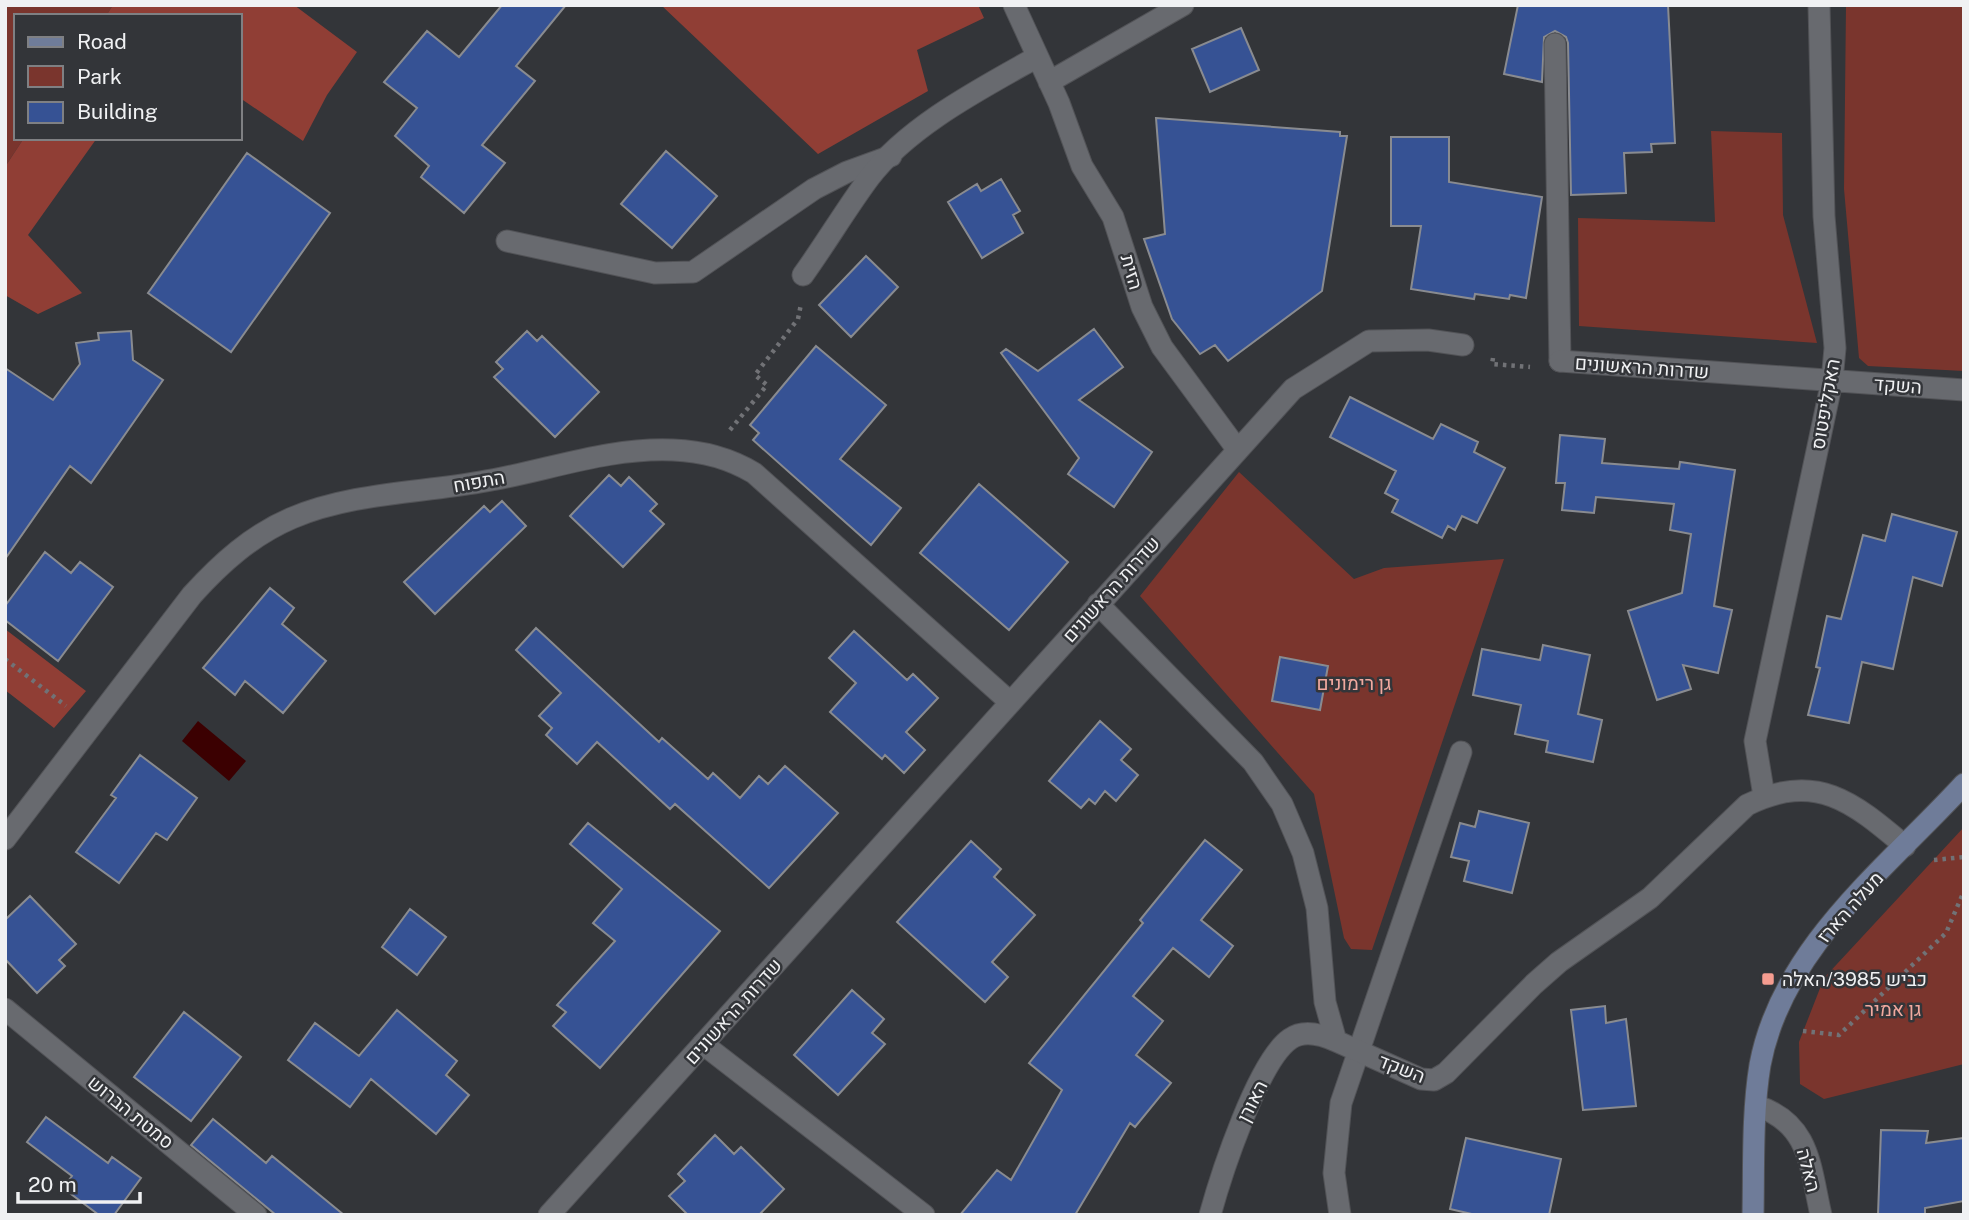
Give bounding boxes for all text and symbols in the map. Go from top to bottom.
legend [14,14,242,140]
text: Road [77,29,127,54]
text: Park [77,64,122,89]
text: Building [77,99,158,124]
street label: הזית [1117,252,1147,292]
street label: שדרות הראשונים [1574,351,1710,383]
street label: האקליפטוס [1806,357,1844,451]
street label: השקד [1873,372,1923,398]
street label: התפוח [451,466,507,496]
street label: שדרות הראשונים [1058,532,1164,646]
park label: גן רימונים [1317,672,1391,694]
street label: מעלה הארז [1812,867,1888,947]
street label: שדרות הראשונים [680,954,786,1068]
place label: כביש 3985/האלה [1782,968,1927,990]
marker: כביש 3985/האלה [1760,971,1776,987]
park label: גן אמיר [1865,998,1921,1020]
street label: השקד [1376,1049,1428,1087]
street label: סמטת הברוש [84,1071,178,1153]
street label: האורן [1232,1077,1272,1125]
street label: האלה [1793,1146,1825,1194]
scale bar [18,1160,140,1204]
text: 20 m [28,1172,77,1197]

